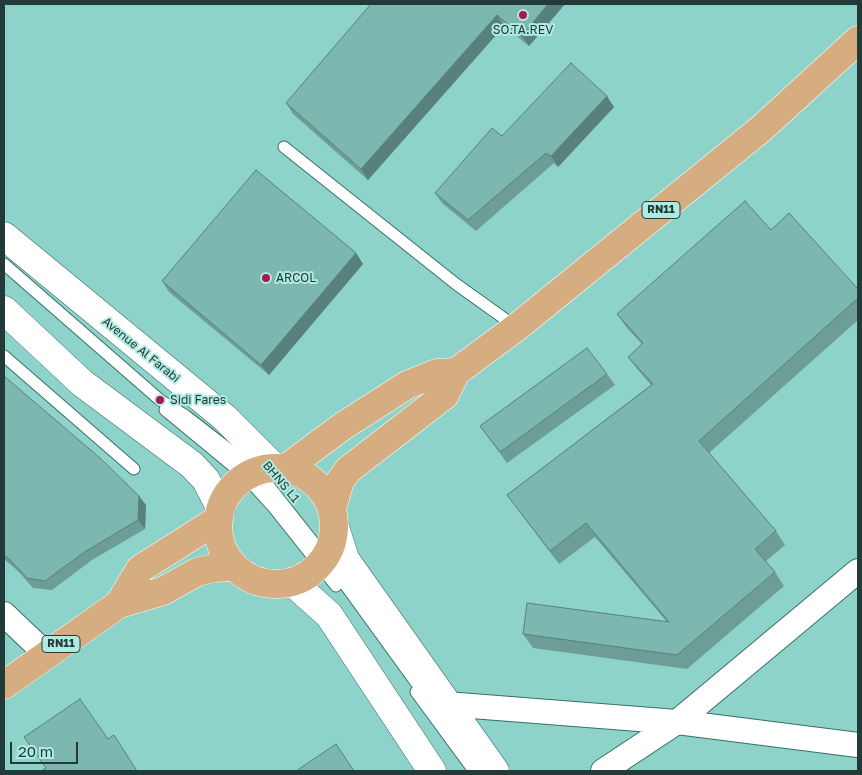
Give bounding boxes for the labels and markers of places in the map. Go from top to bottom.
marker: SO.TA.REV [517,9,529,21]
place label: SO.TA.REV [493,23,553,37]
place label: ARCOL [276,271,316,285]
marker: ARCOL [260,272,272,284]
place label: Sidi Fares [170,393,226,407]
marker: Sidi Fares [154,394,166,406]

